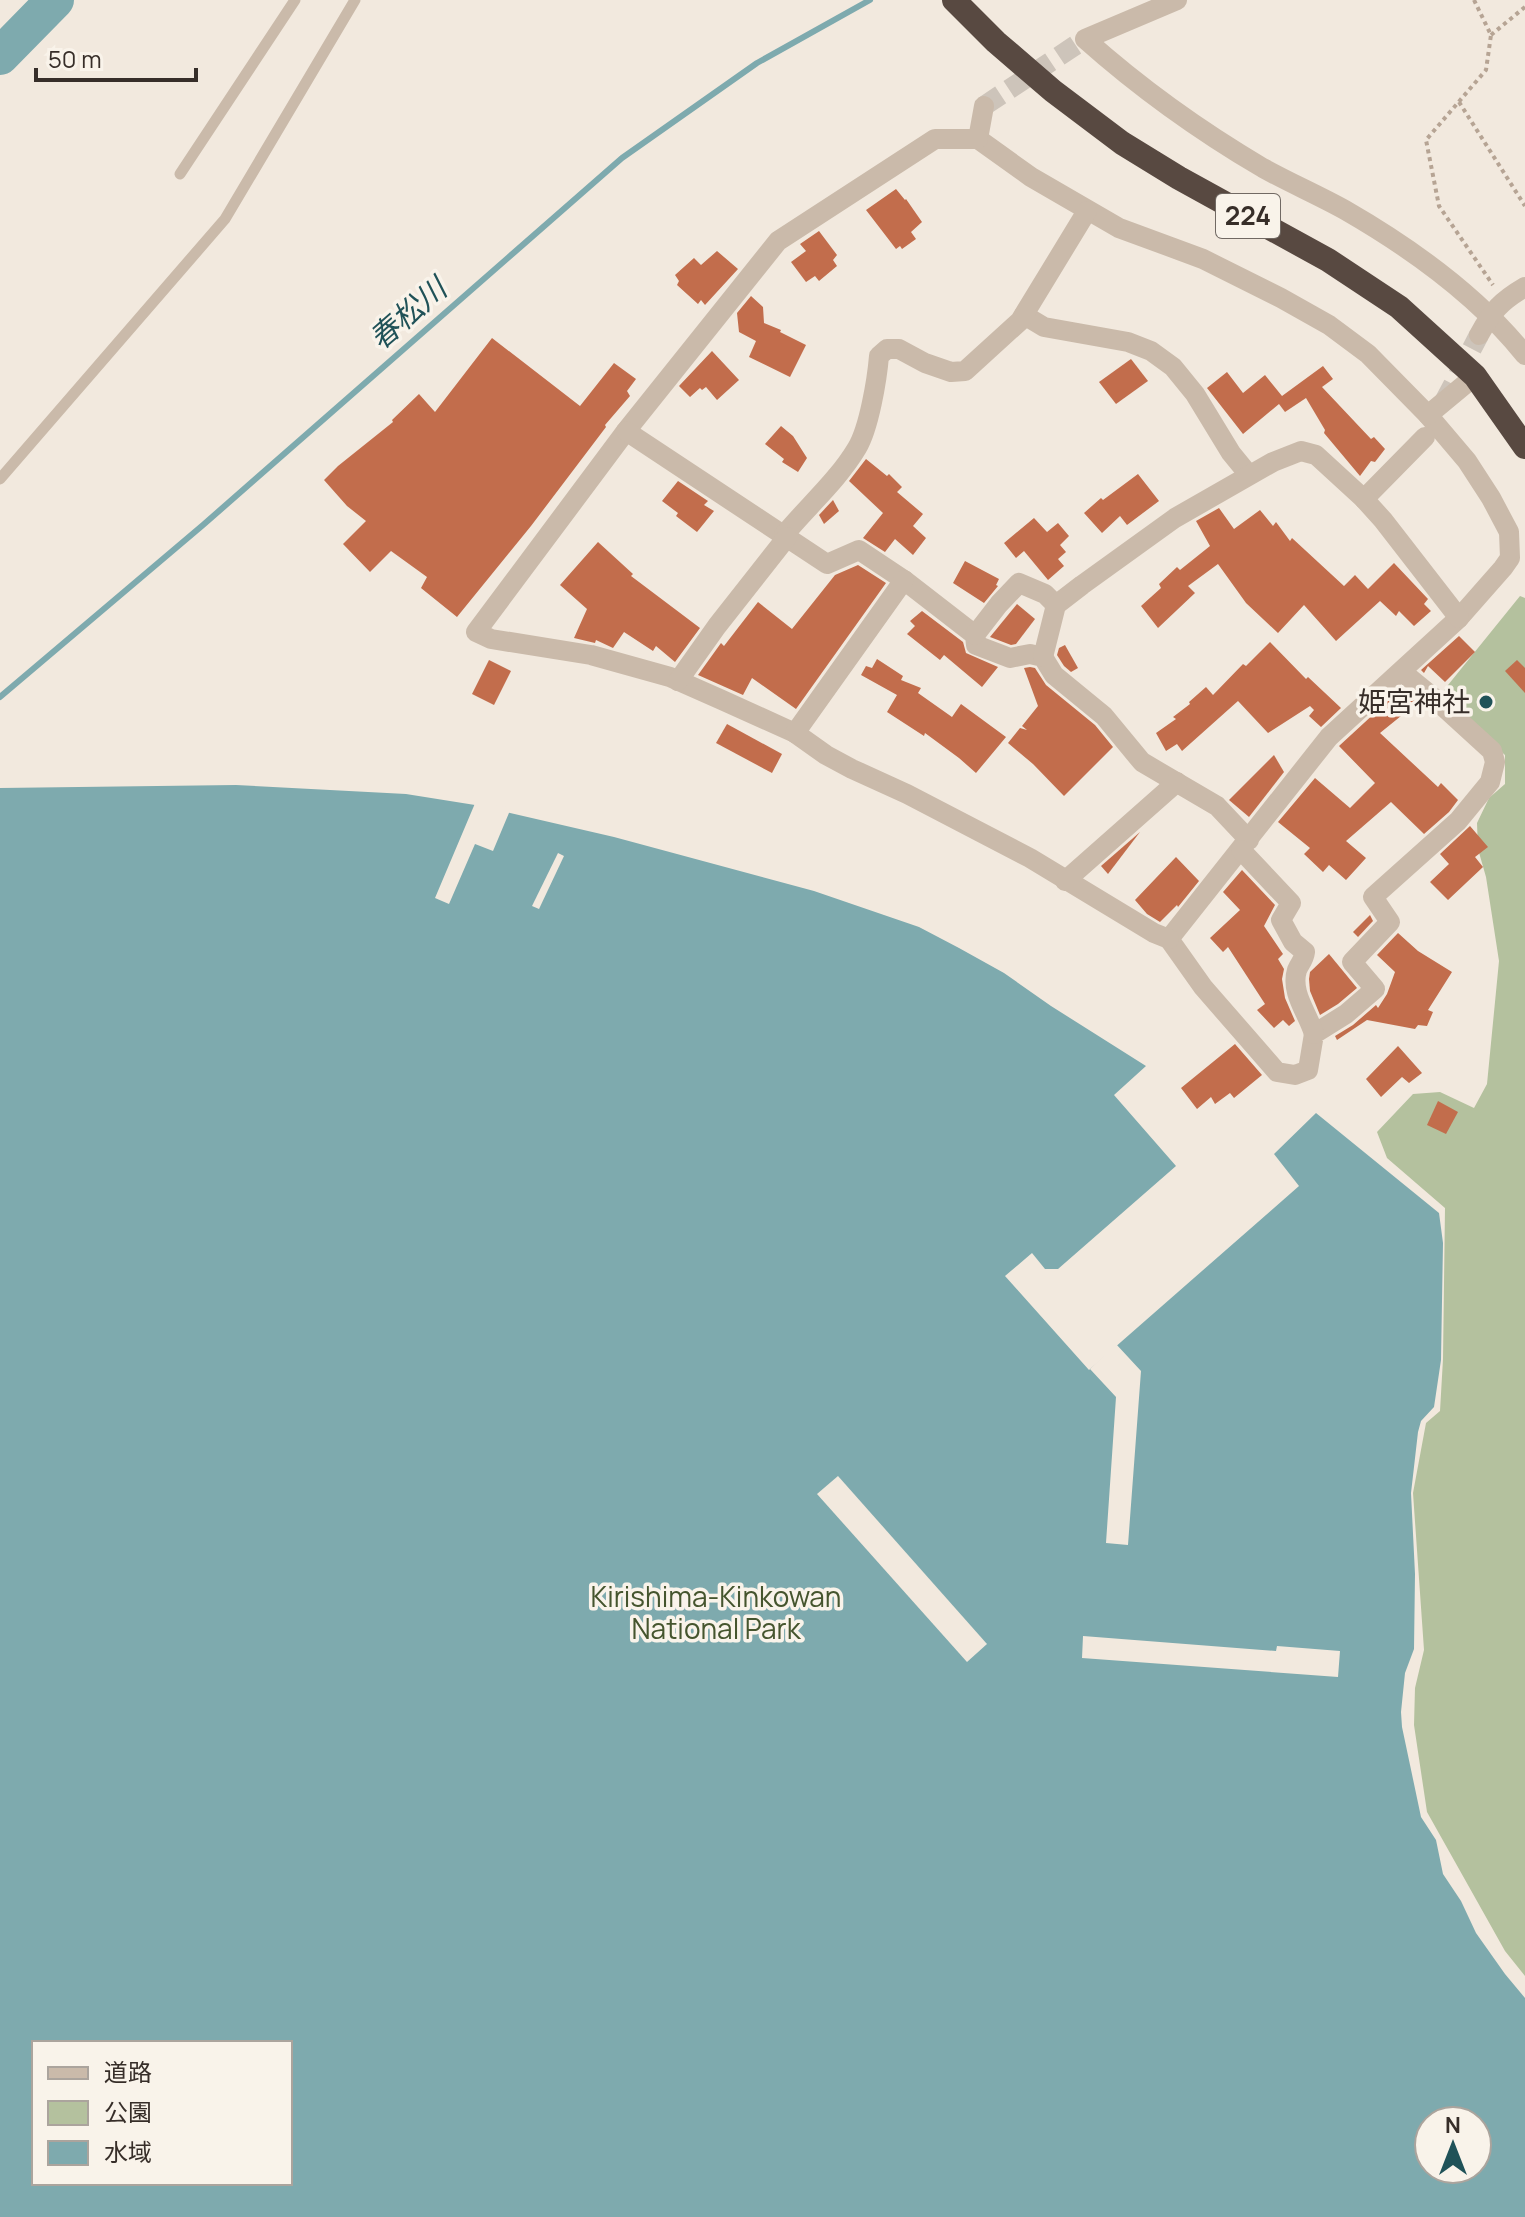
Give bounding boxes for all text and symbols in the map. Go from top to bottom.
scale bar [36,32,196,82]
text: 50 m [48,42,102,75]
road number: 224 [1216,194,1280,238]
water label: 春松川 [360,266,457,358]
place label: 姫宮神社 [1358,682,1470,720]
marker: 姫宮神社 [1477,693,1495,711]
park label: Kirishima-Kinkowan National Park [591,1577,841,1647]
legend [32,2041,292,2185]
text: 道路 [104,2055,152,2088]
text: 公園 [104,2095,152,2128]
north arrow [1413,2105,1493,2185]
text: N [1445,2110,1461,2140]
text: 水域 [104,2135,152,2168]

